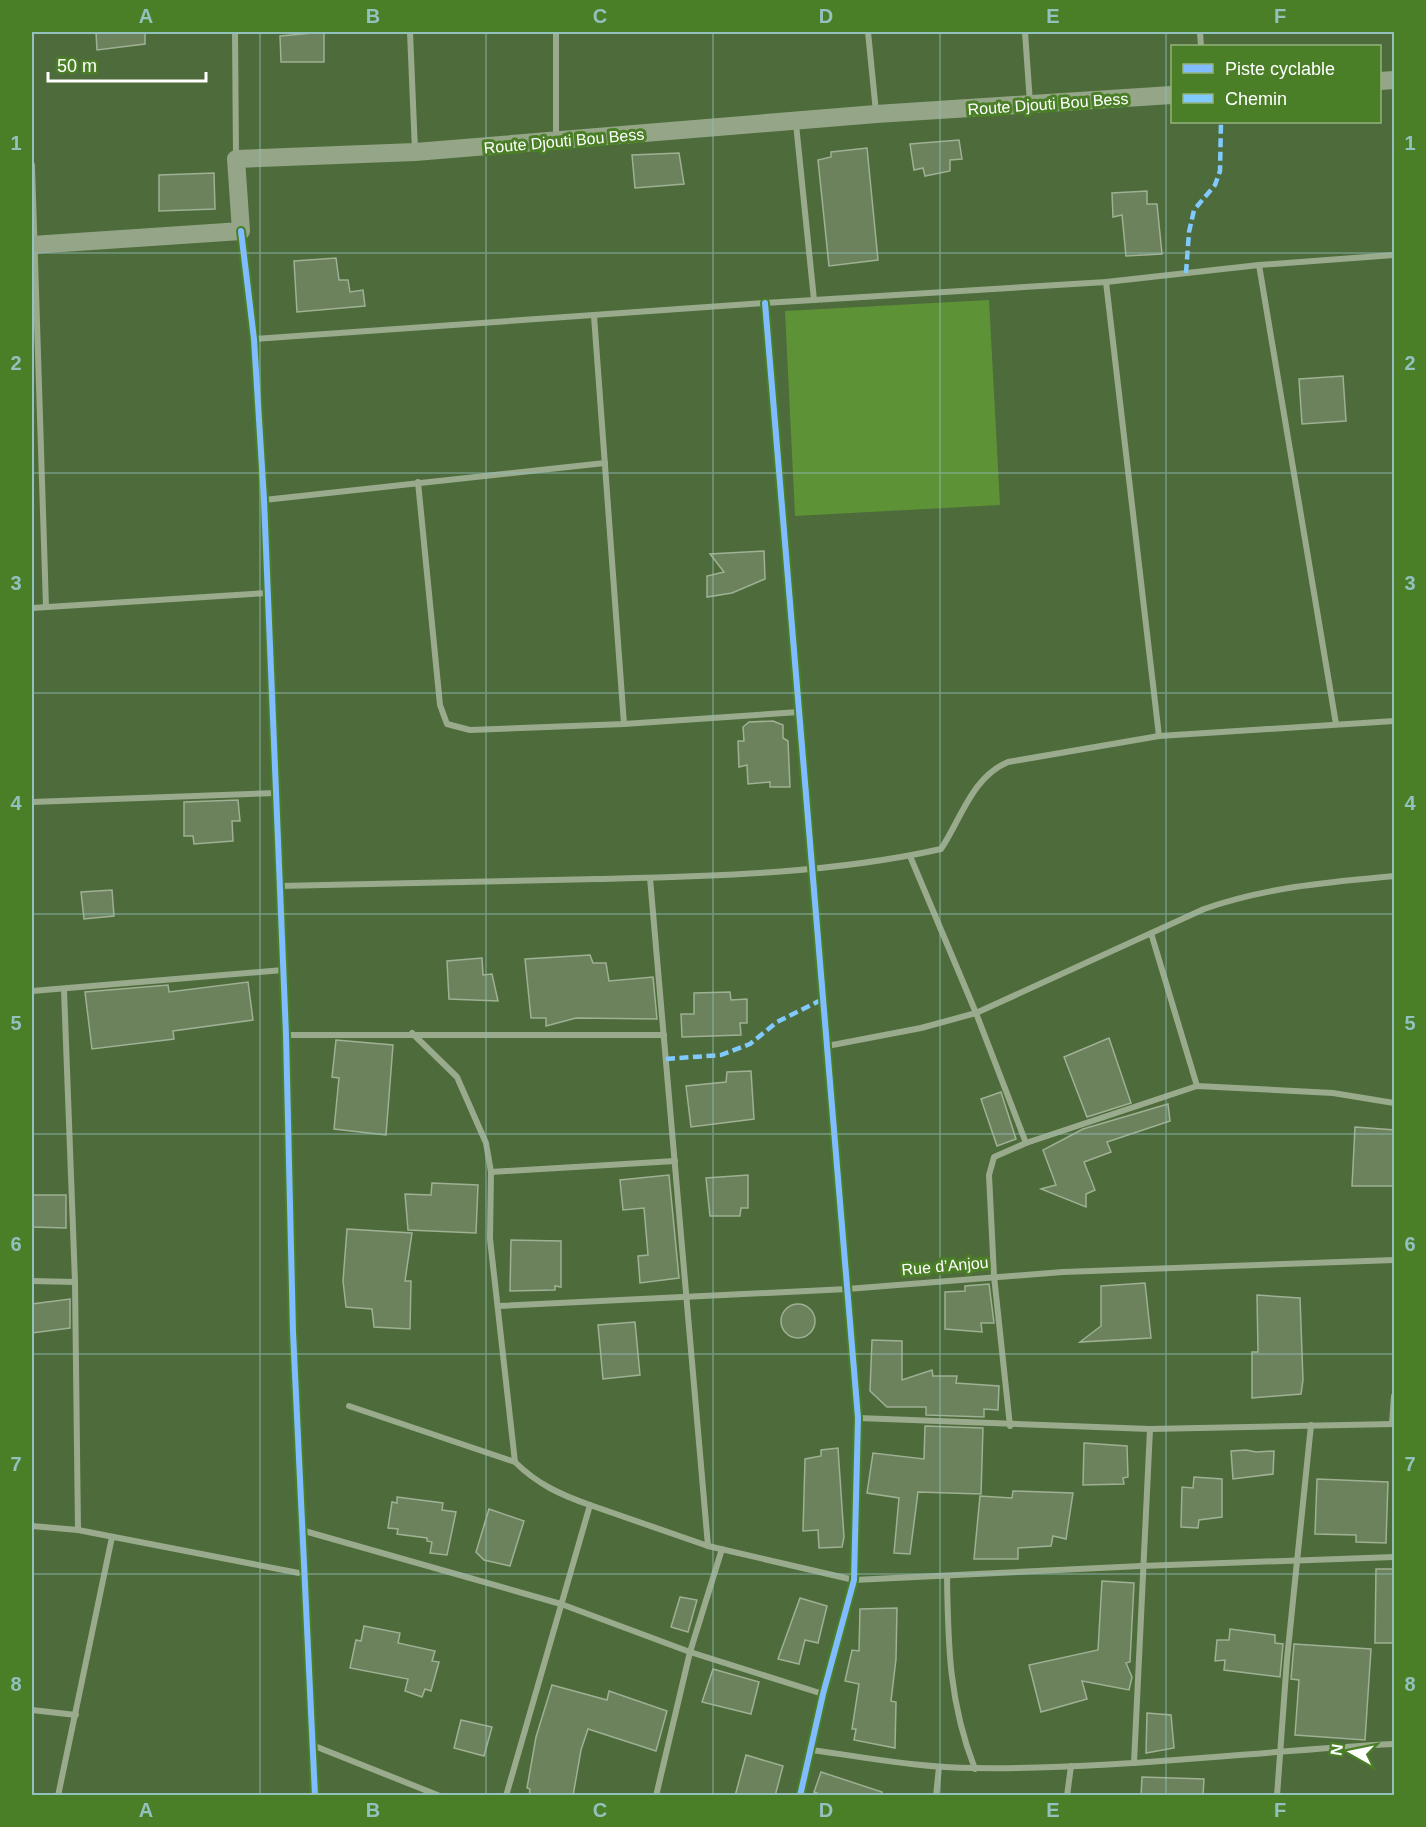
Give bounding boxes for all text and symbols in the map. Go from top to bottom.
text: A [139,5,153,27]
text: B [366,5,380,27]
text: C [593,5,607,27]
text: D [819,5,833,27]
text: E [1046,5,1060,27]
text: F [1274,5,1286,27]
scale bar [48,45,206,83]
legend [1171,45,1381,123]
text: 50 m [57,56,97,76]
text: Piste cyclable [1225,59,1335,79]
text: Chemin [1225,89,1287,109]
street label: Route Djouti Bou Bess [967,90,1129,118]
street label: Route Djouti Bou Bess [483,126,645,156]
text: 1 [10,132,22,154]
text: 1 [1404,132,1416,154]
text: 2 [10,352,22,374]
text: 2 [1404,352,1416,374]
text: 3 [10,572,22,594]
text: 3 [1404,572,1416,594]
text: 4 [10,792,22,814]
text: 4 [1404,792,1416,814]
text: 5 [10,1012,22,1034]
text: 5 [1404,1012,1416,1034]
text: 6 [10,1233,22,1255]
text: 6 [1404,1233,1416,1255]
street label: Rue d’Anjou [901,1254,989,1278]
text: 7 [10,1453,22,1475]
text: 7 [1404,1453,1416,1475]
text: 8 [10,1673,22,1695]
text: 8 [1404,1673,1416,1695]
north arrow [1321,1722,1381,1782]
text: N [1327,1743,1346,1757]
text: A [139,1799,153,1821]
text: B [366,1799,380,1821]
text: C [593,1799,607,1821]
text: D [819,1799,833,1821]
text: E [1046,1799,1060,1821]
text: F [1274,1799,1286,1821]

